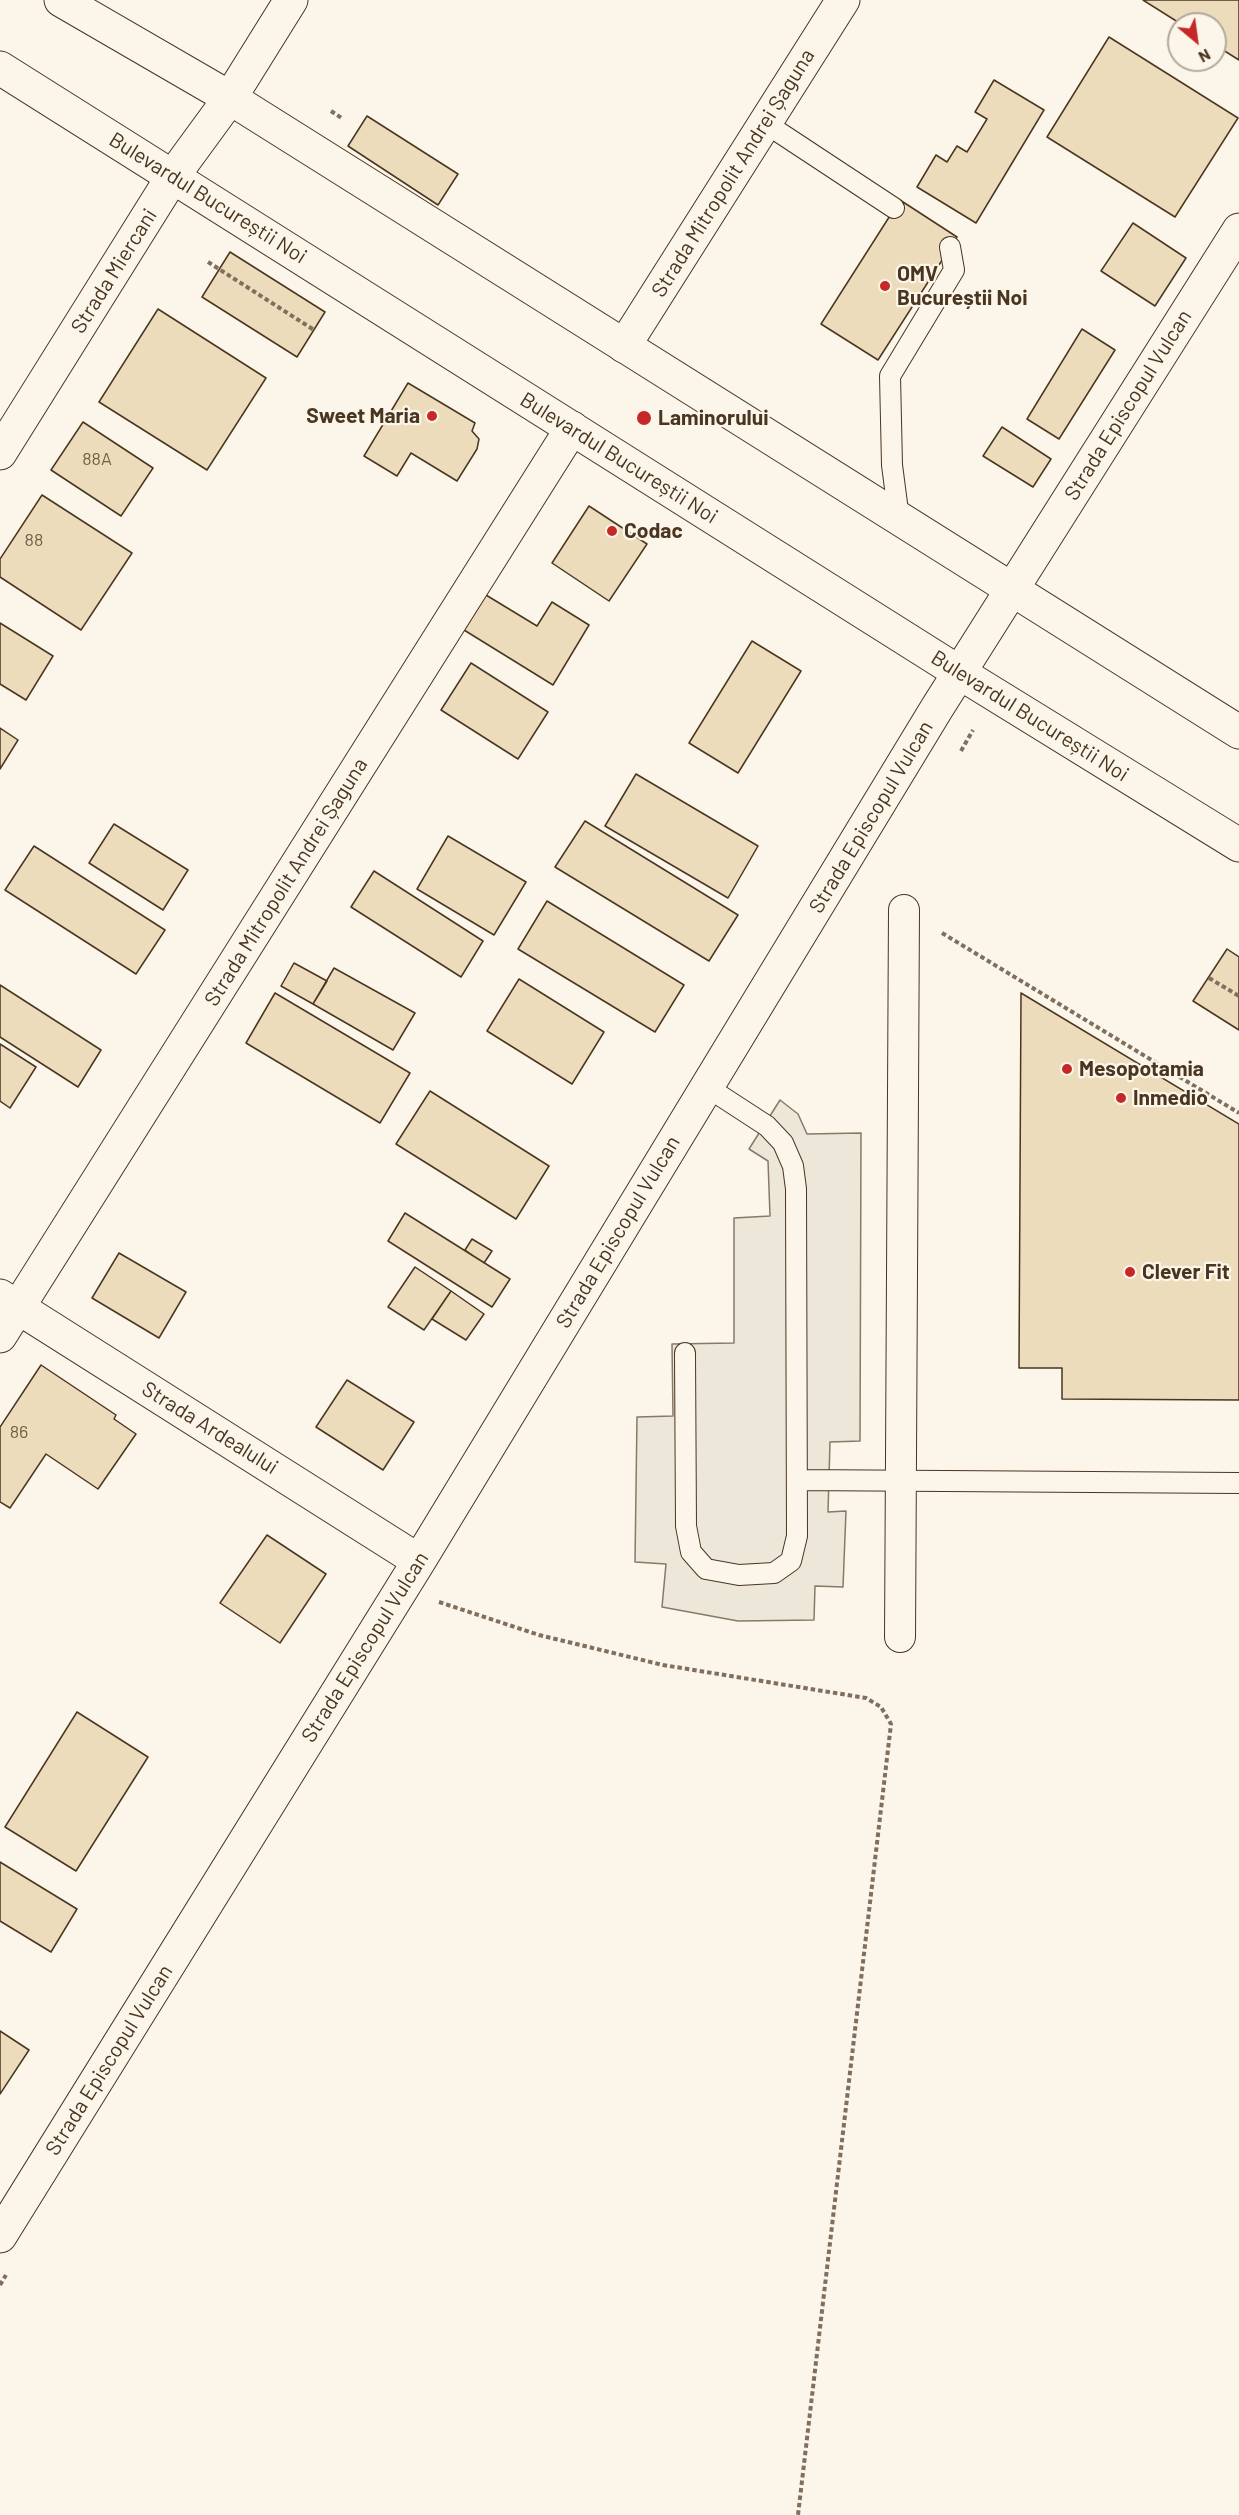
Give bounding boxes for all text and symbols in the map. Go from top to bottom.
north arrow [1167,12,1227,72]
street label: Strada Mitropolit Andrei Șaguna [646,44,820,302]
text: N [1196,46,1214,67]
street label: Bulevardul Bucureștii Noi [105,127,311,269]
street label: Strada Miercani [66,204,162,338]
place label: OMV Bucureștii Noi [897,261,1028,311]
marker: OMV Bucureștii Noi [878,279,892,293]
street label: Strada Episcopul Vulcan [1059,305,1197,505]
street label: Bulevardul Bucureștii Noi [516,387,722,529]
place label: Sweet Maria [306,403,420,429]
place label: Laminorului [658,405,769,431]
marker: Sweet Maria [425,409,439,423]
marker: Laminorului [635,409,653,427]
house number: 88A [82,448,112,470]
place label: Codac [624,518,683,544]
marker: Codac [605,524,619,538]
house number: 88 [25,529,43,551]
street label: Bulevardul Bucureștii Noi [927,645,1133,787]
street label: Strada Episcopul Vulcan [804,716,938,918]
street label: Strada Mitropolit Andrei Șaguna [199,753,373,1011]
place label: Mesopotamia [1079,1056,1204,1082]
marker: Mesopotamia [1060,1062,1074,1076]
place label: Inmedio [1133,1085,1208,1111]
marker: Inmedio [1114,1091,1128,1105]
street label: Strada Episcopul Vulcan [551,1131,685,1333]
place label: Clever Fit [1142,1259,1230,1285]
marker: Clever Fit [1123,1265,1137,1279]
street label: Strada Ardealului [137,1376,283,1480]
house number: 86 [10,1421,28,1443]
street label: Strada Episcopul Vulcan [296,1547,434,1747]
street label: Strada Episcopul Vulcan [40,1960,178,2160]

